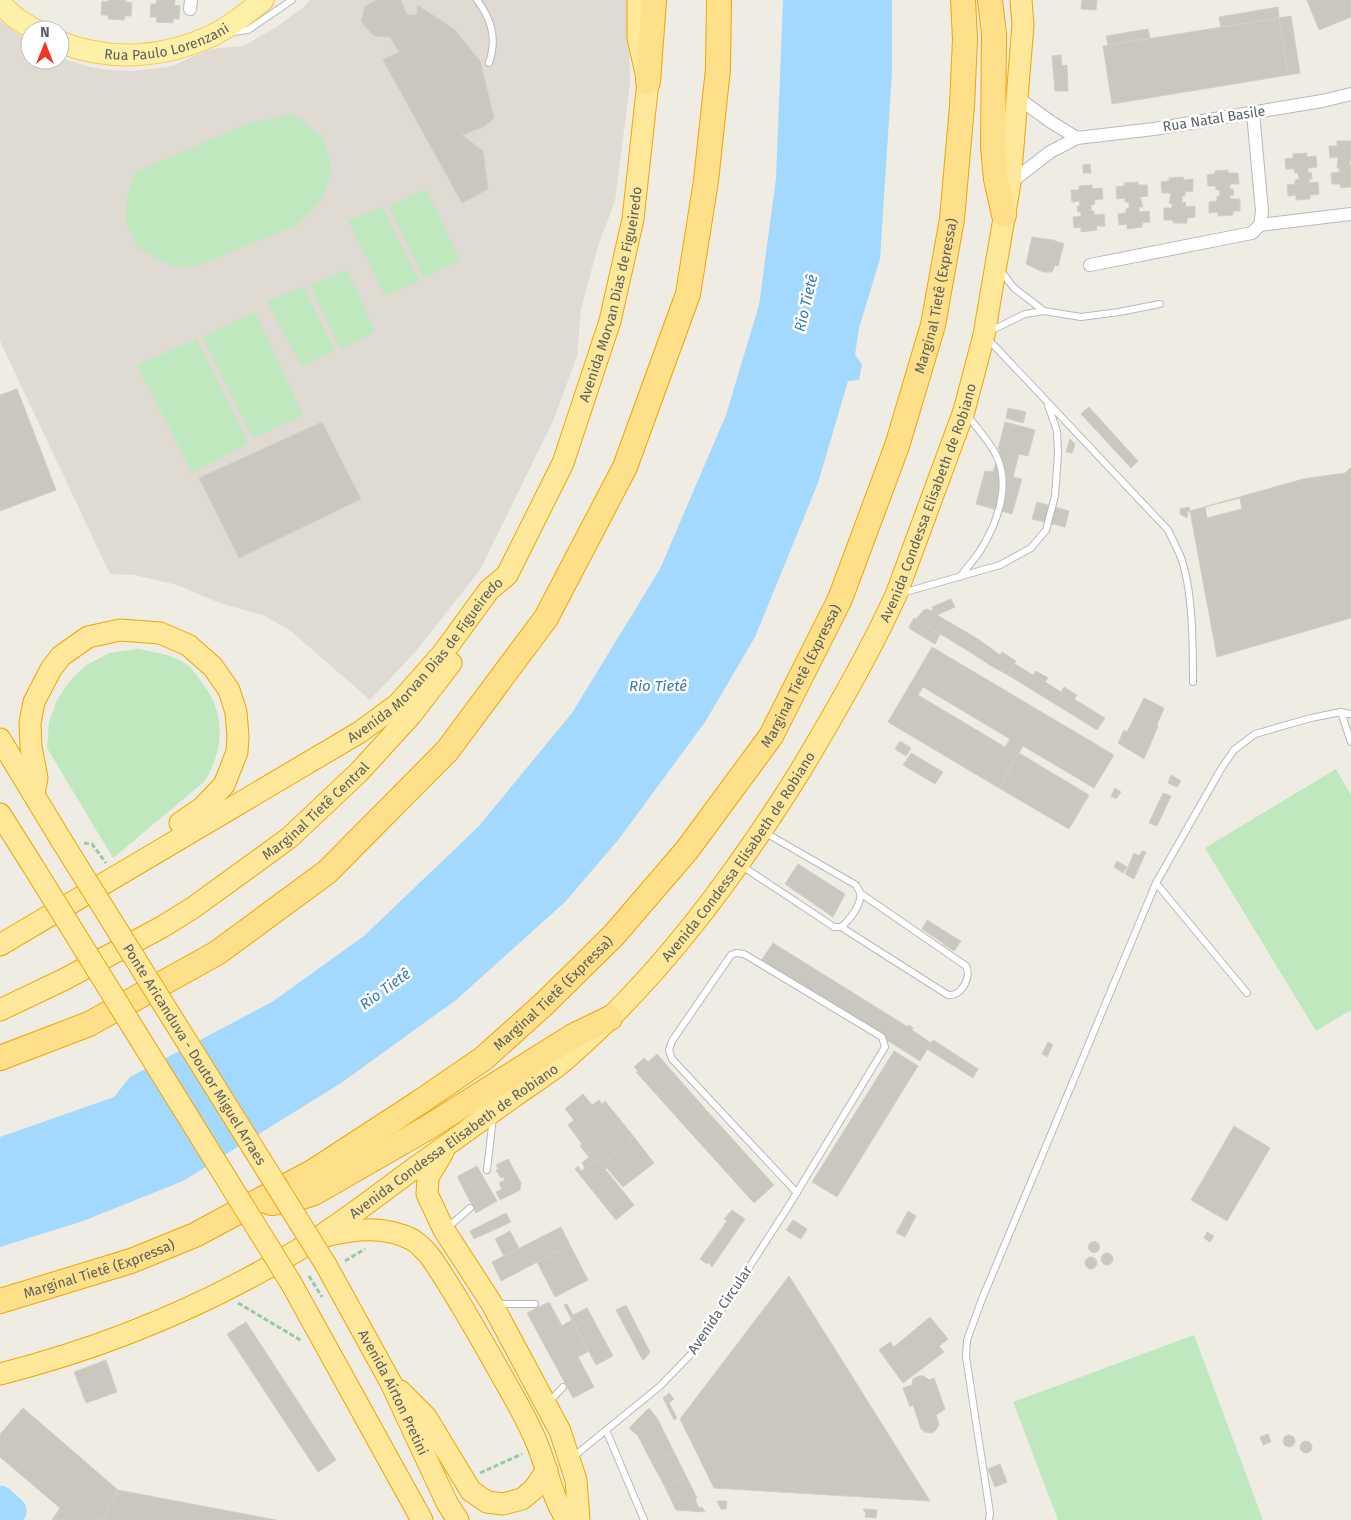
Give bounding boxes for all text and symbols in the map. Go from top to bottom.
north arrow [20,20,70,70]
street label: Rua Paulo Lorenzani [103,20,232,63]
text: N [40,24,50,41]
street label: Rua Natal Basile [1162,103,1266,135]
street label: Avenida Morvan Dias de Figueiredo [575,186,645,404]
street label: Marginal Tietê (Expressa) [911,217,960,375]
water label: Rio Tietê [791,272,821,333]
street label: Avenida Condessa Elisabeth de Robiano [876,381,979,625]
street label: Avenida Morvan Dias de Figueiredo [344,574,506,746]
street label: Marginal Tietê (Expressa) [757,602,844,751]
water label: Rio Tietê [629,677,687,695]
street label: Avenida Condessa Elisabeth de Robiano [658,749,818,965]
street label: Marginal Tietê Central [259,758,373,863]
street label: Marginal Tietê (Expressa) [490,933,616,1054]
street label: Ponte Aricanduva - Doutor Miguel Arraes [119,941,270,1168]
water label: Rio Tietê [356,965,414,1013]
street label: Avenida Condessa Elisabeth de Robiano [346,1060,561,1222]
street label: Marginal Tietê (Expressa) [21,1236,177,1302]
street label: Avenida Circular [684,1262,756,1357]
street label: Avenida Aírton Pretini [355,1326,432,1458]

